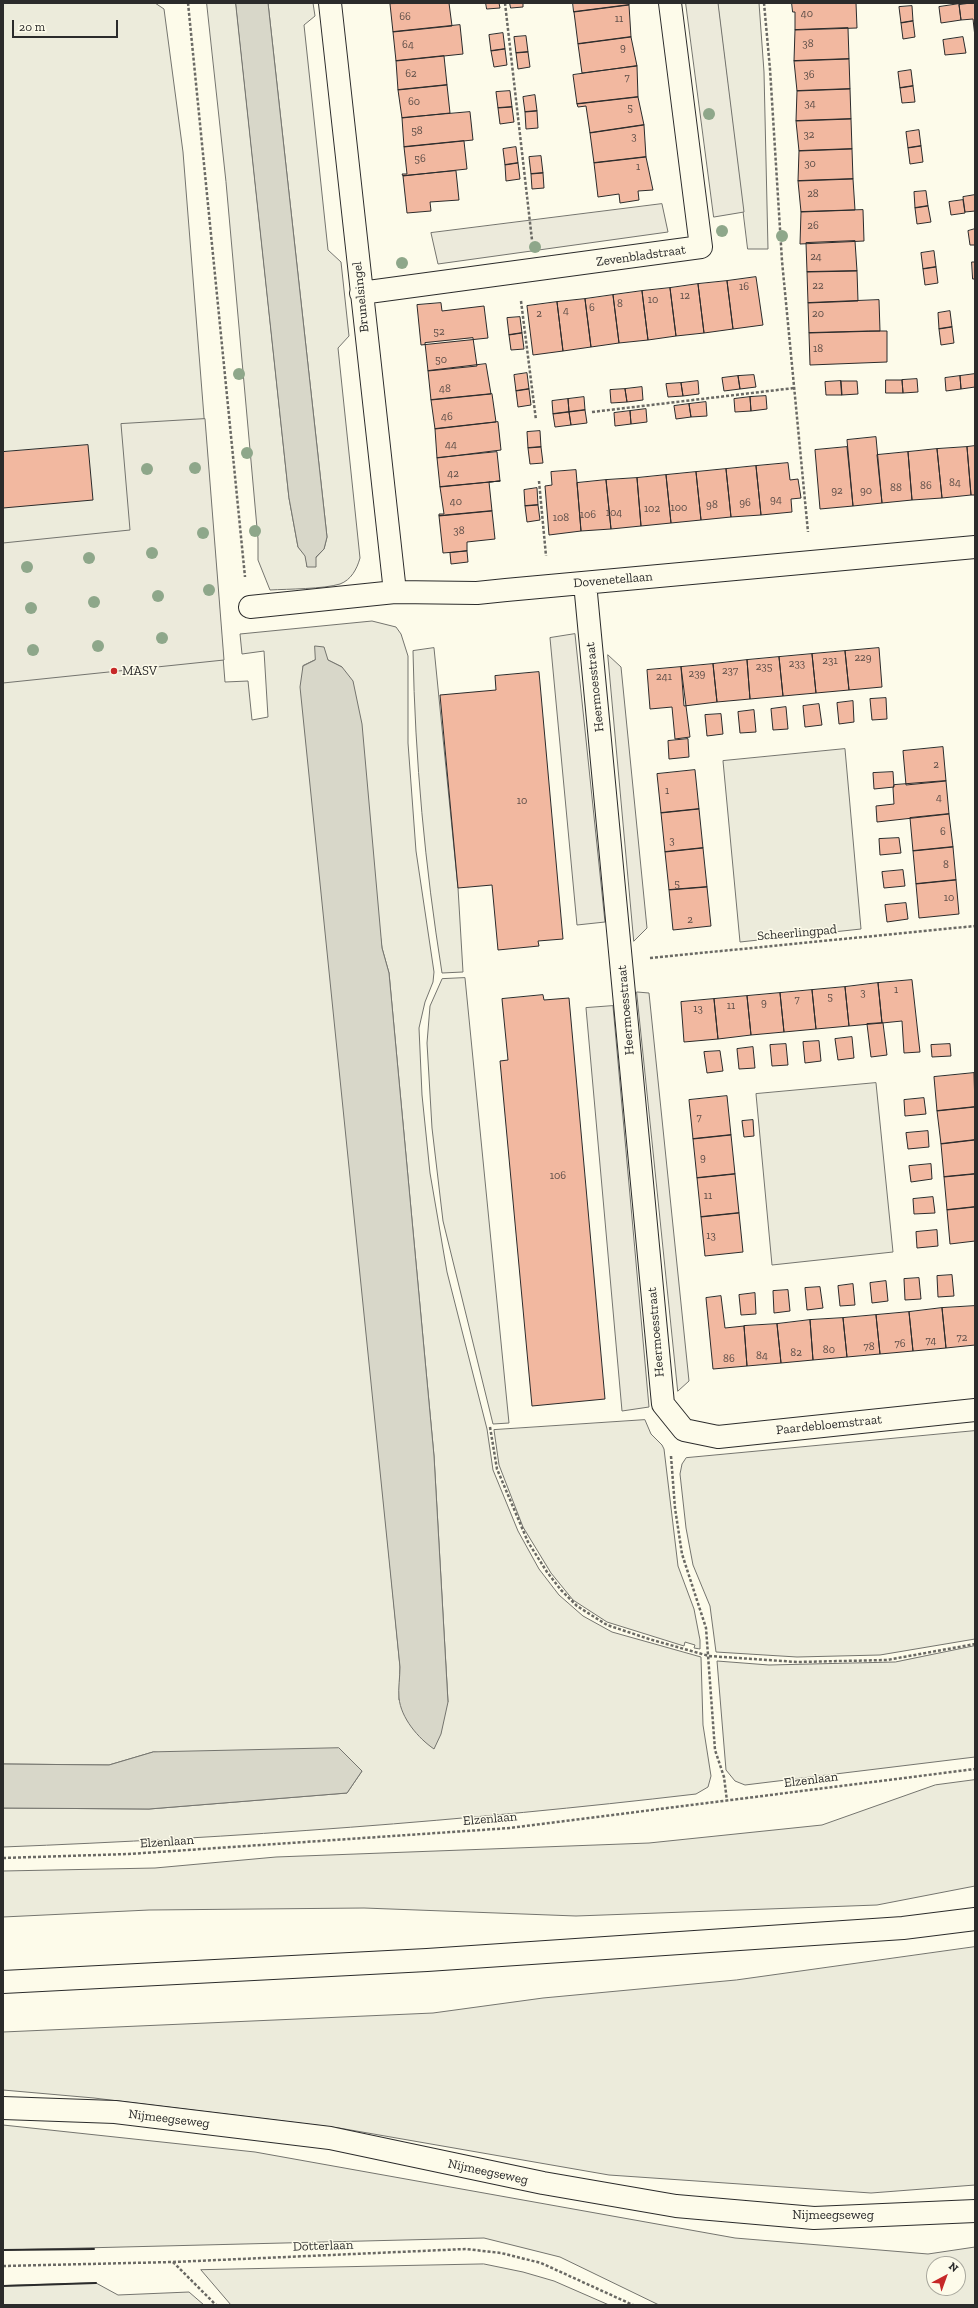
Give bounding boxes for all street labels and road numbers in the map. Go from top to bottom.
street label: Zevenbladstraat [595,242,687,270]
street label: Brunelsingel [350,261,372,333]
street label: Dovenetellaan [573,569,653,591]
street label: Heermoesstraat [583,641,607,733]
street label: Scheerlingpad [756,922,838,944]
street label: Heermoesstraat [614,964,638,1056]
street label: Heermoesstraat [644,1286,668,1378]
street label: Paardebloemstraat [775,1412,883,1438]
street label: Elzenlaan [783,1769,839,1791]
street label: Elzenlaan [462,1809,518,1829]
street label: Elzenlaan [139,1832,195,1852]
street label: Nijmeegseweg [128,2106,210,2132]
street label: Nijmeegseweg [446,2156,530,2188]
street label: Nijmeegseweg [792,2207,874,2223]
street label: Dotterlaan [293,2237,353,2255]

